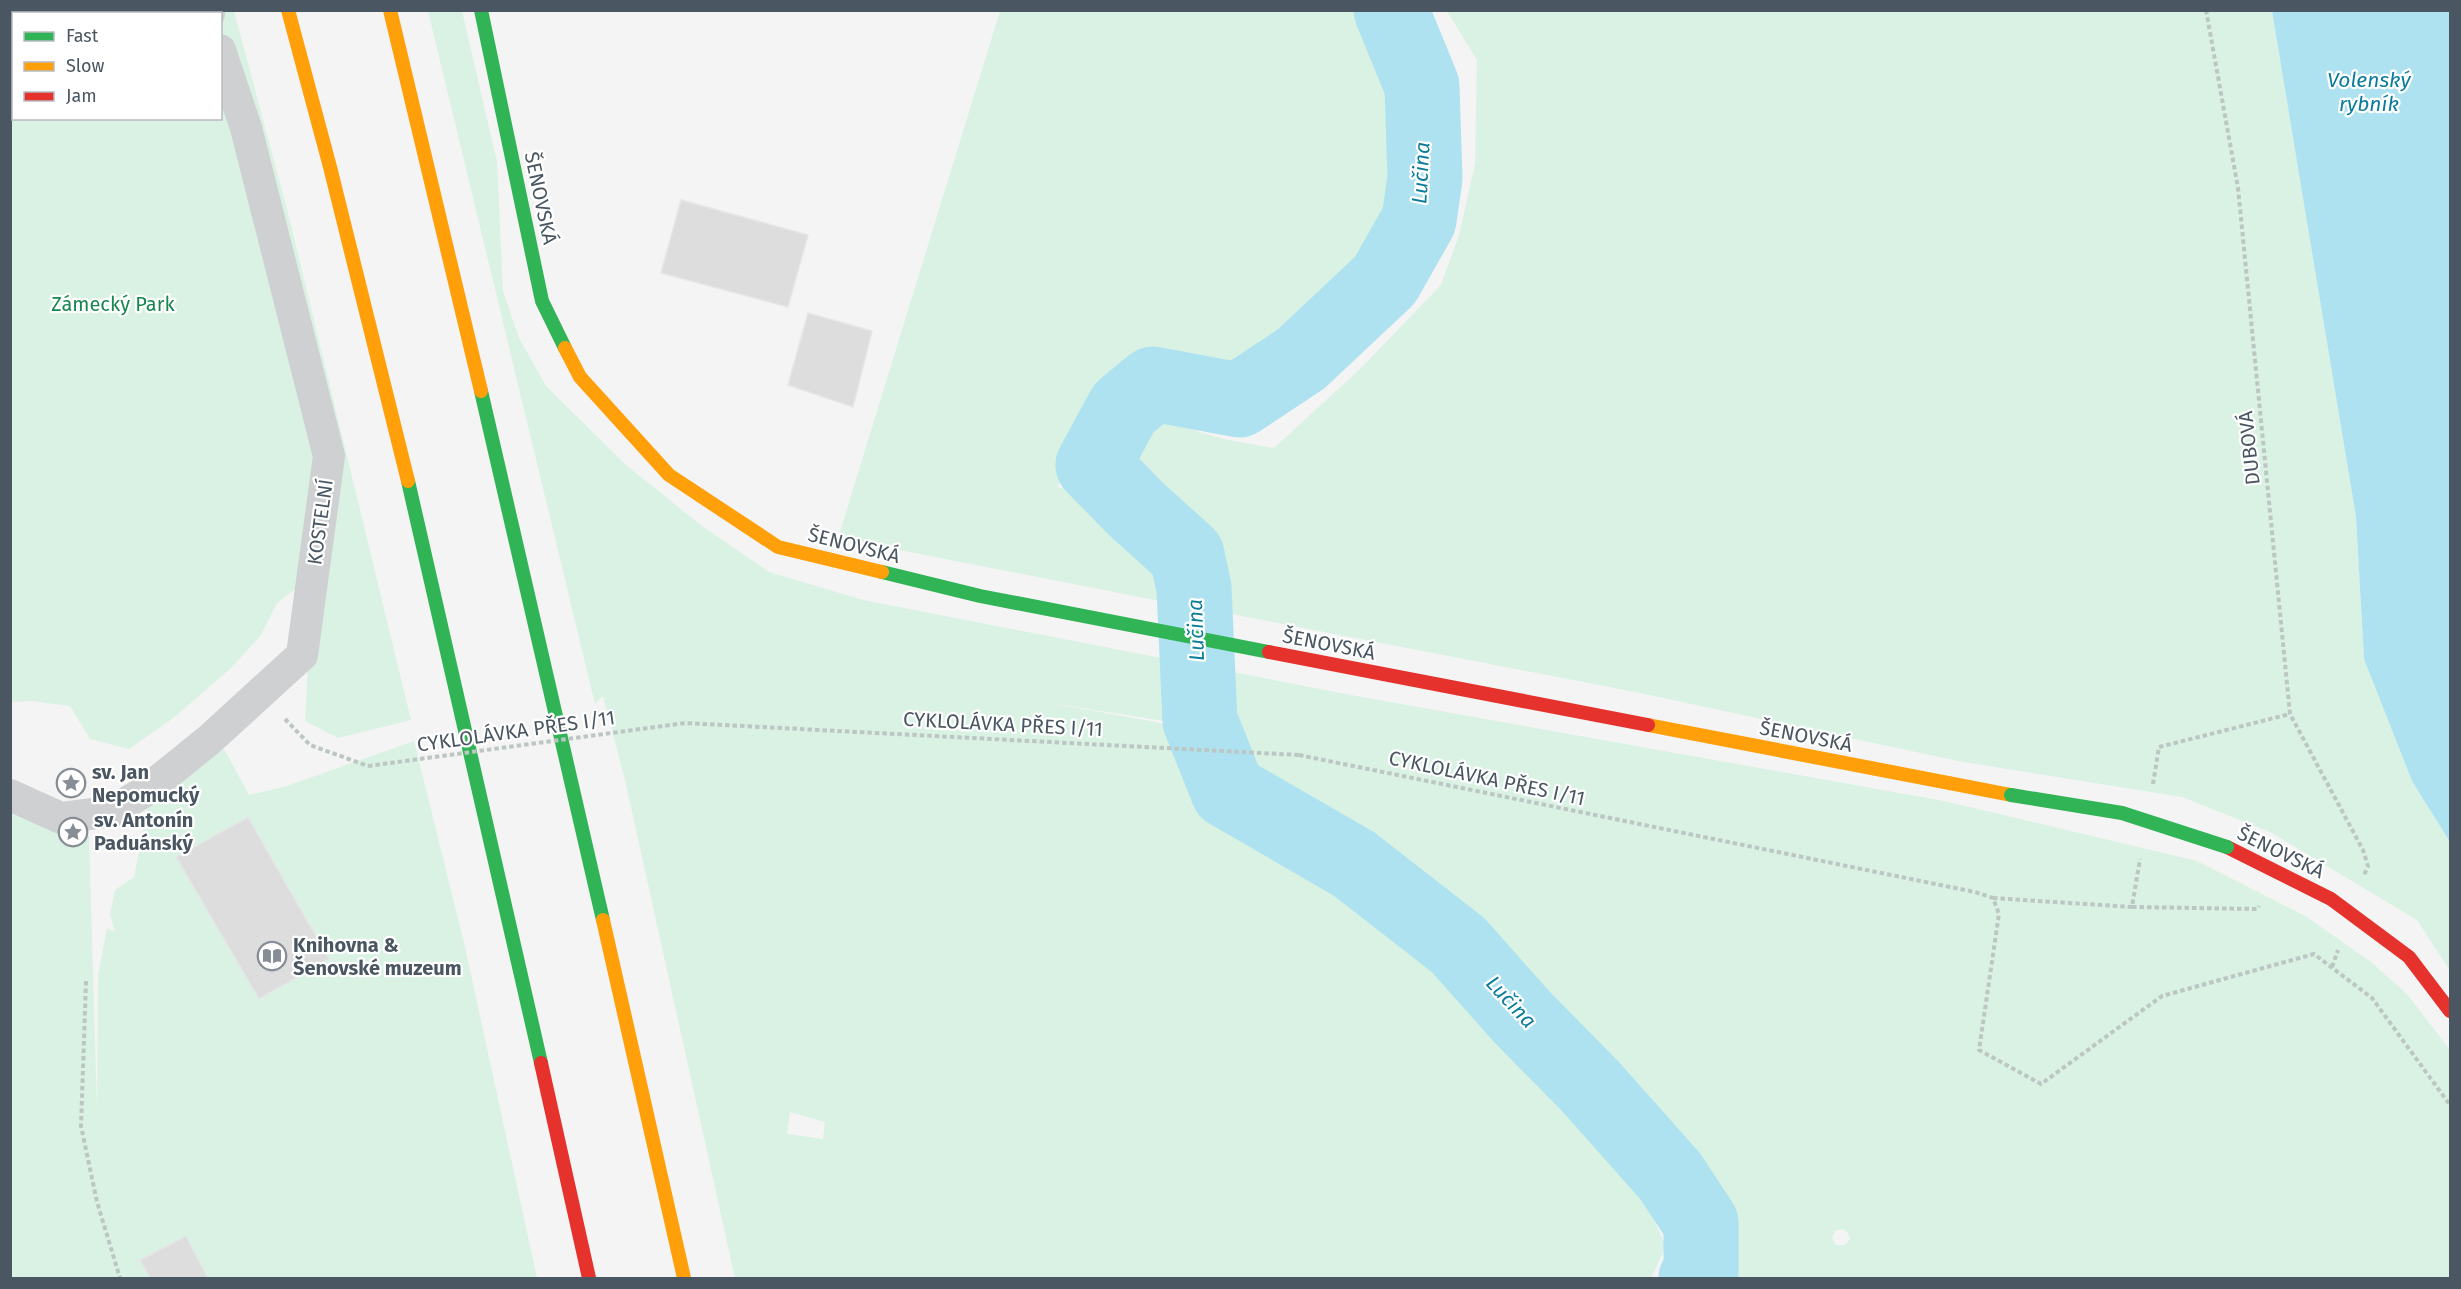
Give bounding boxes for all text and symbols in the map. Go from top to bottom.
legend [12,12,222,120]
text: Fast [66,25,99,47]
text: Slow [66,55,105,77]
water label: Volenský rybník [2327,67,2412,117]
text: Jam [66,85,97,107]
water label: Lučina [1406,141,1436,205]
street label: ŠENOVSKÁ [519,150,563,247]
park label: Zámecký Park [51,292,175,316]
street label: DUBOVÁ [2233,409,2265,486]
street label: KOSTELNÍ [302,477,338,566]
street label: ŠENOVSKÁ [806,522,903,568]
water label: Lučina [1182,599,1210,661]
street label: ŠENOVSKÁ [1281,623,1378,665]
street label: CYKLOLÁVKA PŘES I/11 [415,705,617,757]
street label: CYKLOLÁVKA PŘES I/11 [903,707,1103,741]
street label: ŠENOVSKÁ [1758,715,1855,757]
street label: CYKLOLÁVKA PŘES I/11 [1387,745,1587,811]
place label: sv. Jan Nepomucký [92,760,200,807]
place icon: sv. Jan Nepomucký [55,767,87,799]
place label: sv. Antonín Paduánský [94,808,194,855]
place icon: sv. Antonín Paduánský [57,816,89,848]
street label: ŠENOVSKÁ [2234,821,2329,884]
place label: Knihovna & Šenovské muzeum [293,933,462,980]
library icon: Knihovna & Šenovské muzeum [256,940,288,972]
water label: Lučina [1480,970,1542,1034]

